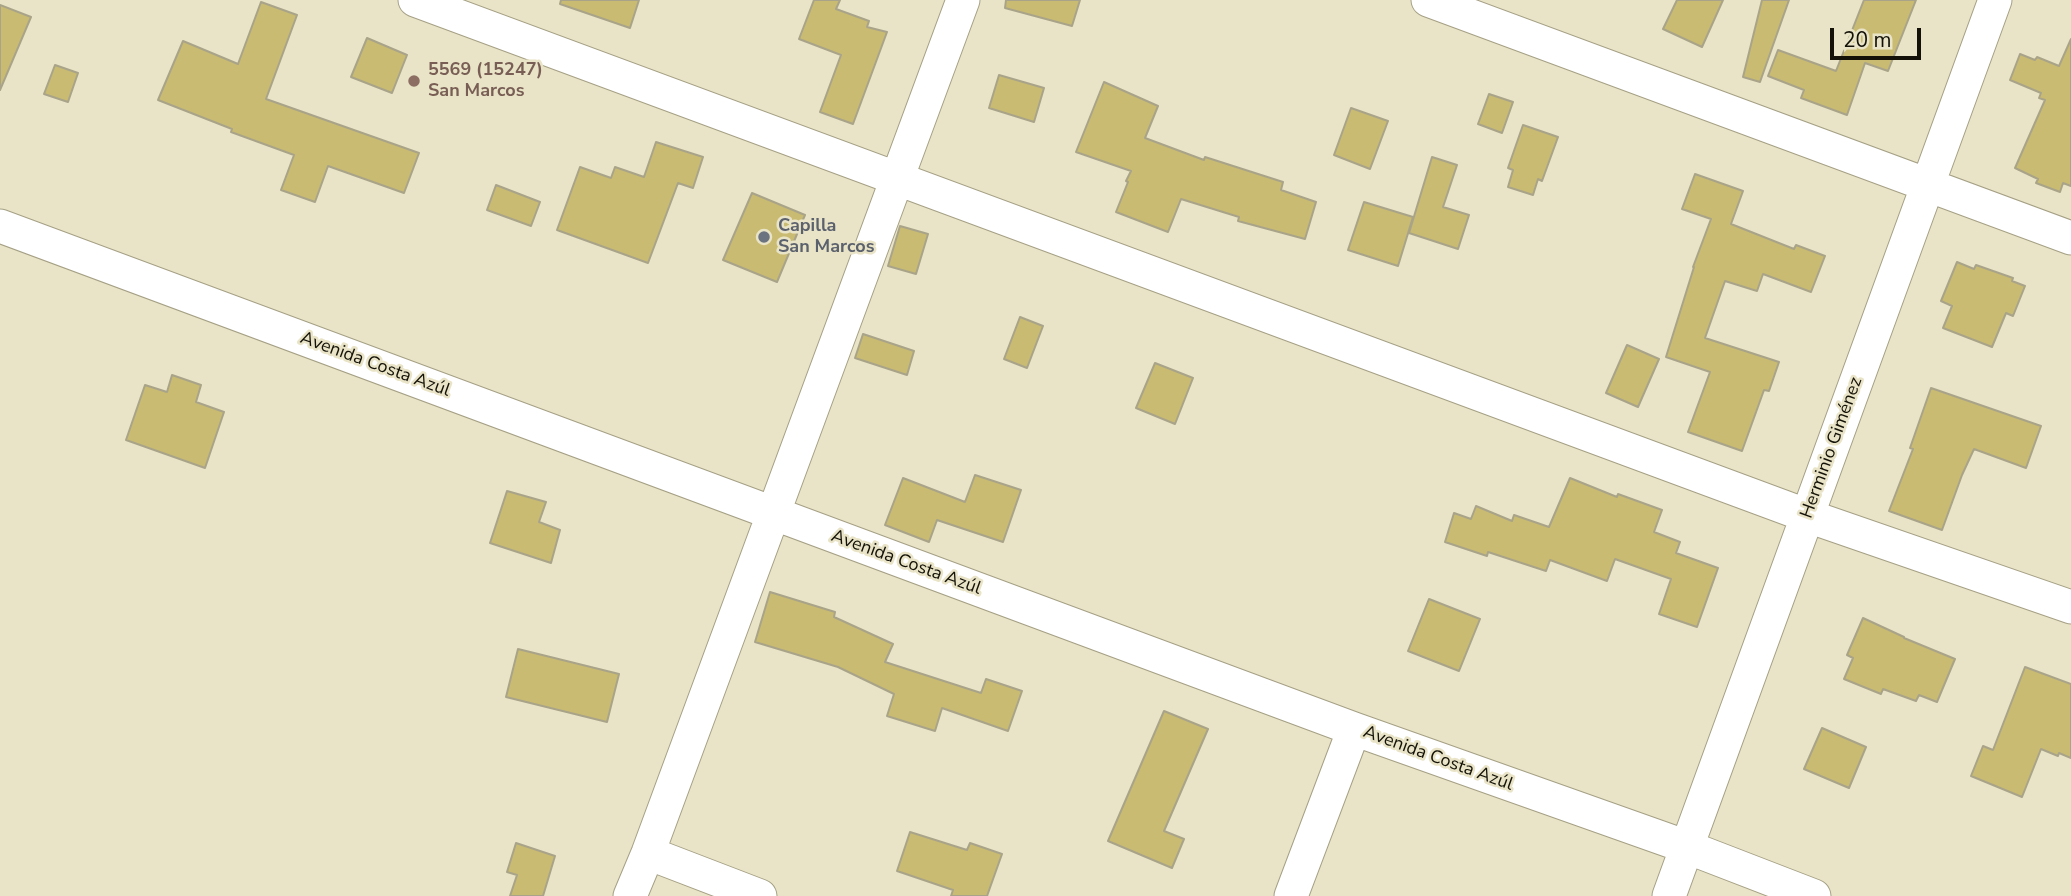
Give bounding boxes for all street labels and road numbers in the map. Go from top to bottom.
street label: Avenida Costa Azúl [297,328,453,402]
street label: Herminio Giménez [1796,374,1868,522]
street label: Avenida Costa Azúl [828,526,984,600]
street label: Avenida Costa Azúl [1360,722,1516,796]

